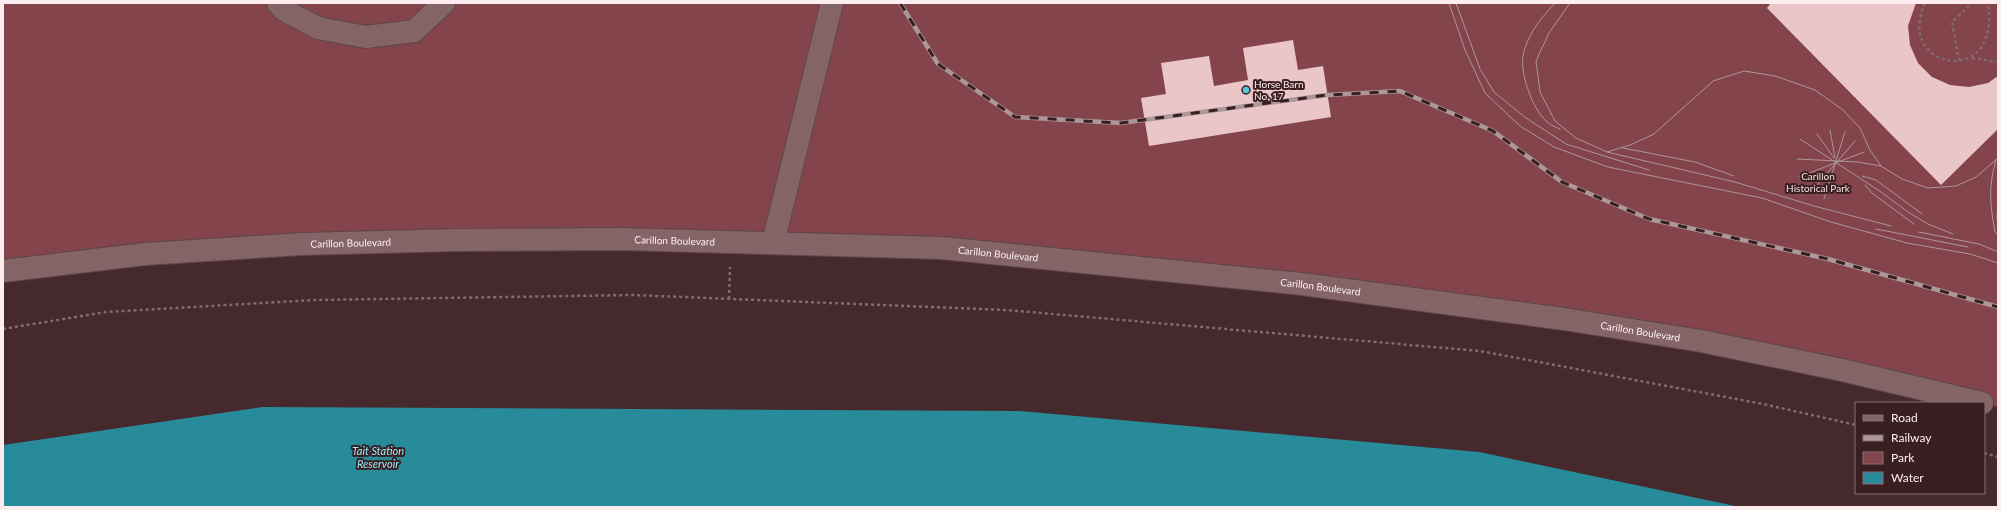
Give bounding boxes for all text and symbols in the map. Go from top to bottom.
place label: Horse Barn No. 17 [1254,78,1304,102]
marker: Horse Barn No. 17 [1241,85,1251,95]
park label: Carillon Historical Park [1786,170,1851,194]
street label: Carillon Boulevard [634,233,715,248]
street label: Carillon Boulevard [310,236,391,250]
street label: Carillon Boulevard [958,244,1039,264]
street label: Carillon Boulevard [1280,276,1361,298]
street label: Carillon Boulevard [1600,319,1681,344]
legend [1855,402,1985,494]
text: Road [1891,410,1918,425]
text: Railway [1891,430,1932,445]
water label: Tait Station Reservoir [352,444,404,470]
text: Park [1891,450,1915,465]
text: Water [1891,470,1924,485]

